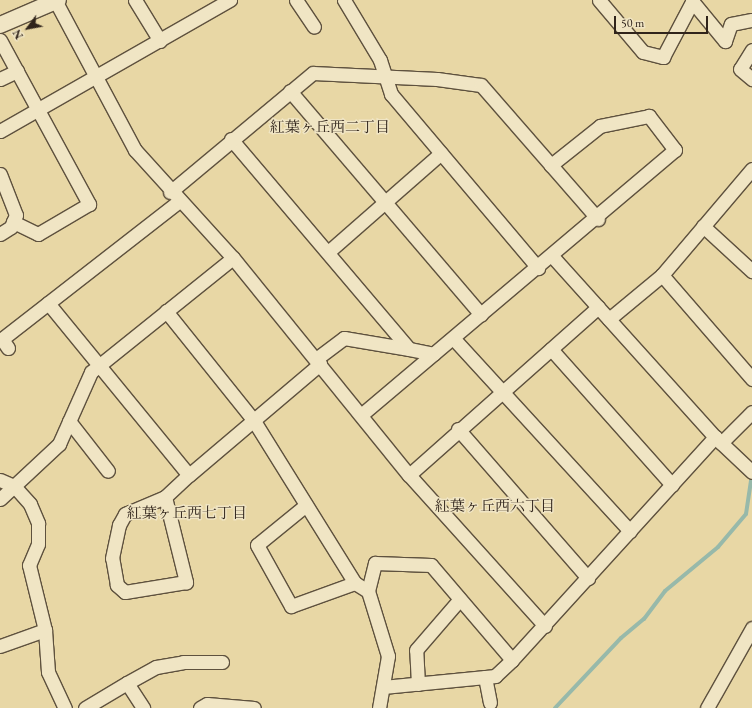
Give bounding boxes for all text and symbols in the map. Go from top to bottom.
north arrow [8,8,48,48]
scale bar [616,8,710,34]
text: 50 m [621,15,644,31]
text: N [10,27,26,42]
district label: 紅葉ヶ丘西二丁目 [270,118,390,136]
district label: 紅葉ヶ丘西六丁目 [435,497,555,515]
district label: 紅葉ヶ丘西七丁目 [127,504,247,522]

